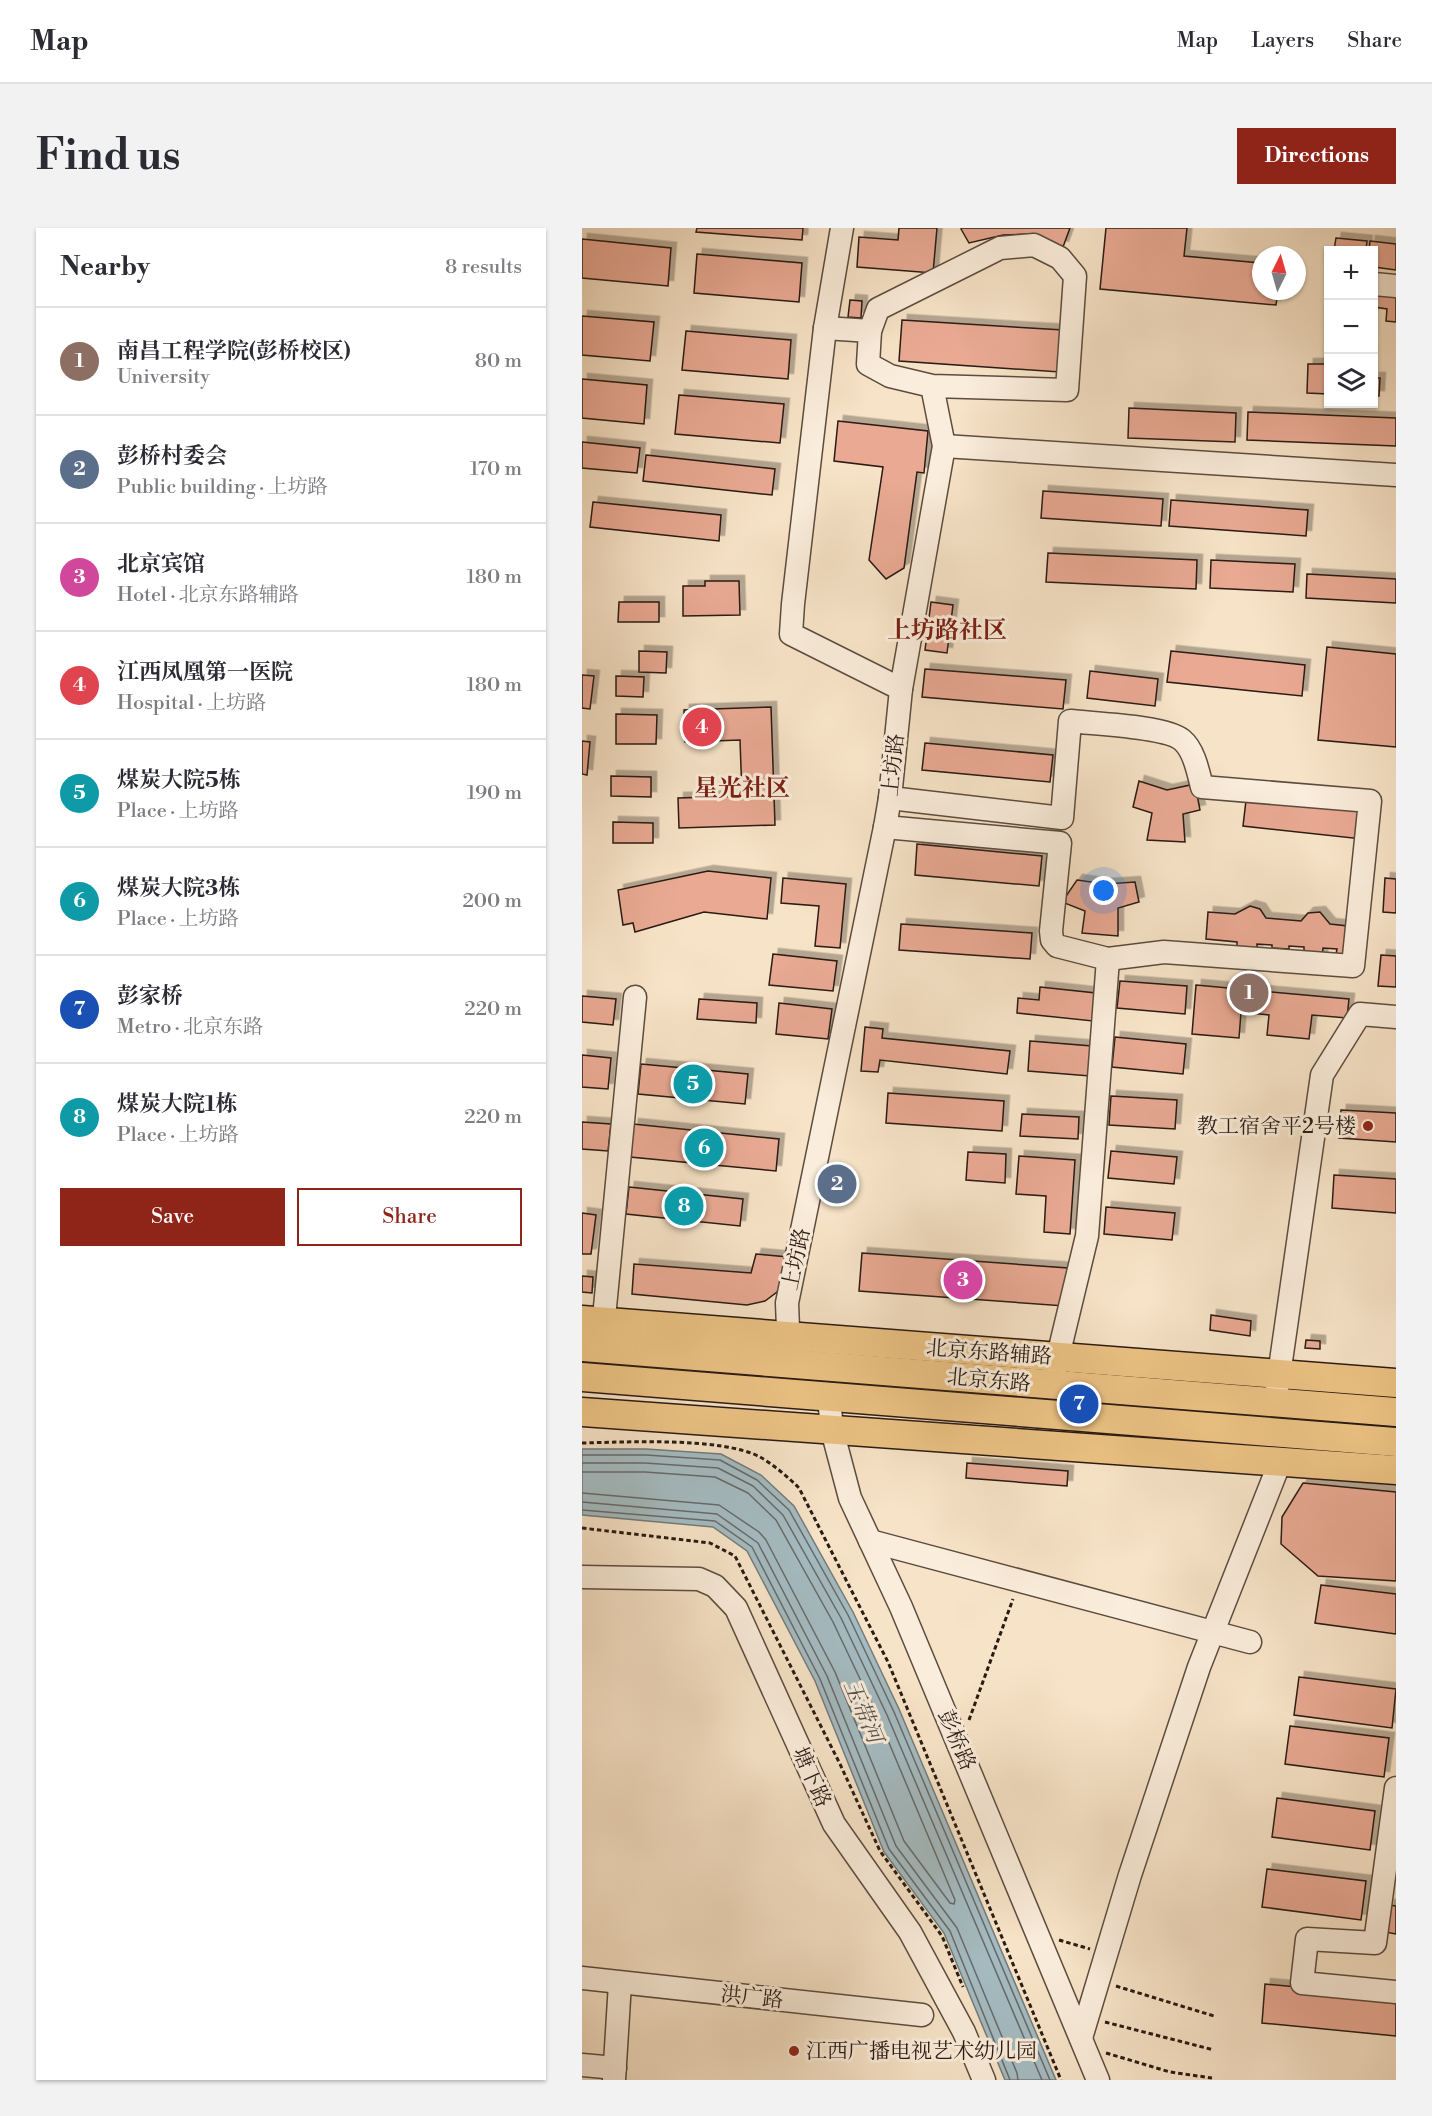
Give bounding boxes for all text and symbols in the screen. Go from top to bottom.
text: Map [30,24,89,59]
text: Map [1177,28,1218,54]
text: Layers [1251,28,1314,54]
text: Share [1347,28,1402,54]
button: Directions [1237,128,1396,184]
text: Find us [36,130,180,183]
north arrow [1252,246,1306,300]
map controls [1324,246,1378,408]
button: + [1324,246,1378,300]
text: Nearby [60,251,150,283]
text: 8 results [445,255,522,280]
button: − [1324,300,1378,354]
text: 南昌工程学院(彭桥校区) [117,338,351,365]
text: 1 [75,349,84,374]
text: 80 m [475,349,522,374]
button: layers [1324,354,1378,408]
text: University [117,365,210,390]
text: 彭桥村委会 [117,443,227,470]
text: 2 [73,457,86,482]
text: 170 m [470,457,522,482]
text: Public building · 上坊路 [117,475,328,500]
text: 北京宾馆 [117,551,205,578]
text: 3 [73,565,86,590]
text: 180 m [467,565,522,590]
text: Hotel · 北京东路辅路 [117,583,299,608]
district label: 上坊路社区 [887,616,1007,646]
text: 江西凤凰第一医院 [117,659,293,686]
text: 4 [73,673,86,698]
text: 180 m [467,673,522,698]
text: Hospital · 上坊路 [117,691,266,716]
pin: 4 [682,704,722,750]
street label: 上坊路 [878,732,910,798]
text: 煤炭大院5栋 [117,767,241,794]
district label: 星光社区 [694,774,790,804]
text: 5 [73,781,86,806]
text: 190 m [467,781,522,806]
text: Place · 上坊路 [117,799,238,824]
text: 煤炭大院3栋 [117,875,240,902]
your location [1089,876,1118,905]
text: 6 [73,889,86,914]
text: 200 m [462,889,522,914]
text: Place · 上坊路 [117,907,238,932]
pin: 1 [1230,970,1268,1016]
text: 彭家桥 [117,983,183,1010]
text: 7 [74,997,85,1022]
text: 220 m [464,997,522,1022]
text: Metro · 北京东路 [117,1015,263,1040]
pin: 5 [674,1062,712,1106]
text: 煤炭大院1栋 [117,1091,238,1118]
text: 8 [73,1105,86,1130]
text: 220 m [464,1105,522,1130]
place label: 教工宿舍平2号楼 [1197,1114,1356,1140]
marker: 教工宿舍平2号楼 [1361,1119,1375,1133]
text: Place · 上坊路 [117,1123,238,1148]
pin: 6 [684,1126,724,1170]
pin: 2 [818,1162,856,1206]
pin: 8 [664,1184,704,1228]
button: Save [60,1188,285,1246]
button: Share [297,1188,522,1246]
street label: 上坊路 [778,1226,816,1293]
pin: 3 [944,1258,982,1302]
street label: 北京东路辅路 [925,1336,1053,1370]
street label: 北京东路 [946,1364,1032,1398]
pin: 7 [1060,1382,1098,1426]
water label: 玉带河 [837,1676,890,1751]
street label: 彭桥路 [932,1706,980,1774]
street label: 塘下路 [786,1743,836,1811]
street label: 洪广路 [719,1982,785,2014]
place label: 江西广播电视艺术幼儿园 [806,2039,1037,2065]
marker: 江西广播电视艺术幼儿园 [787,2044,801,2058]

